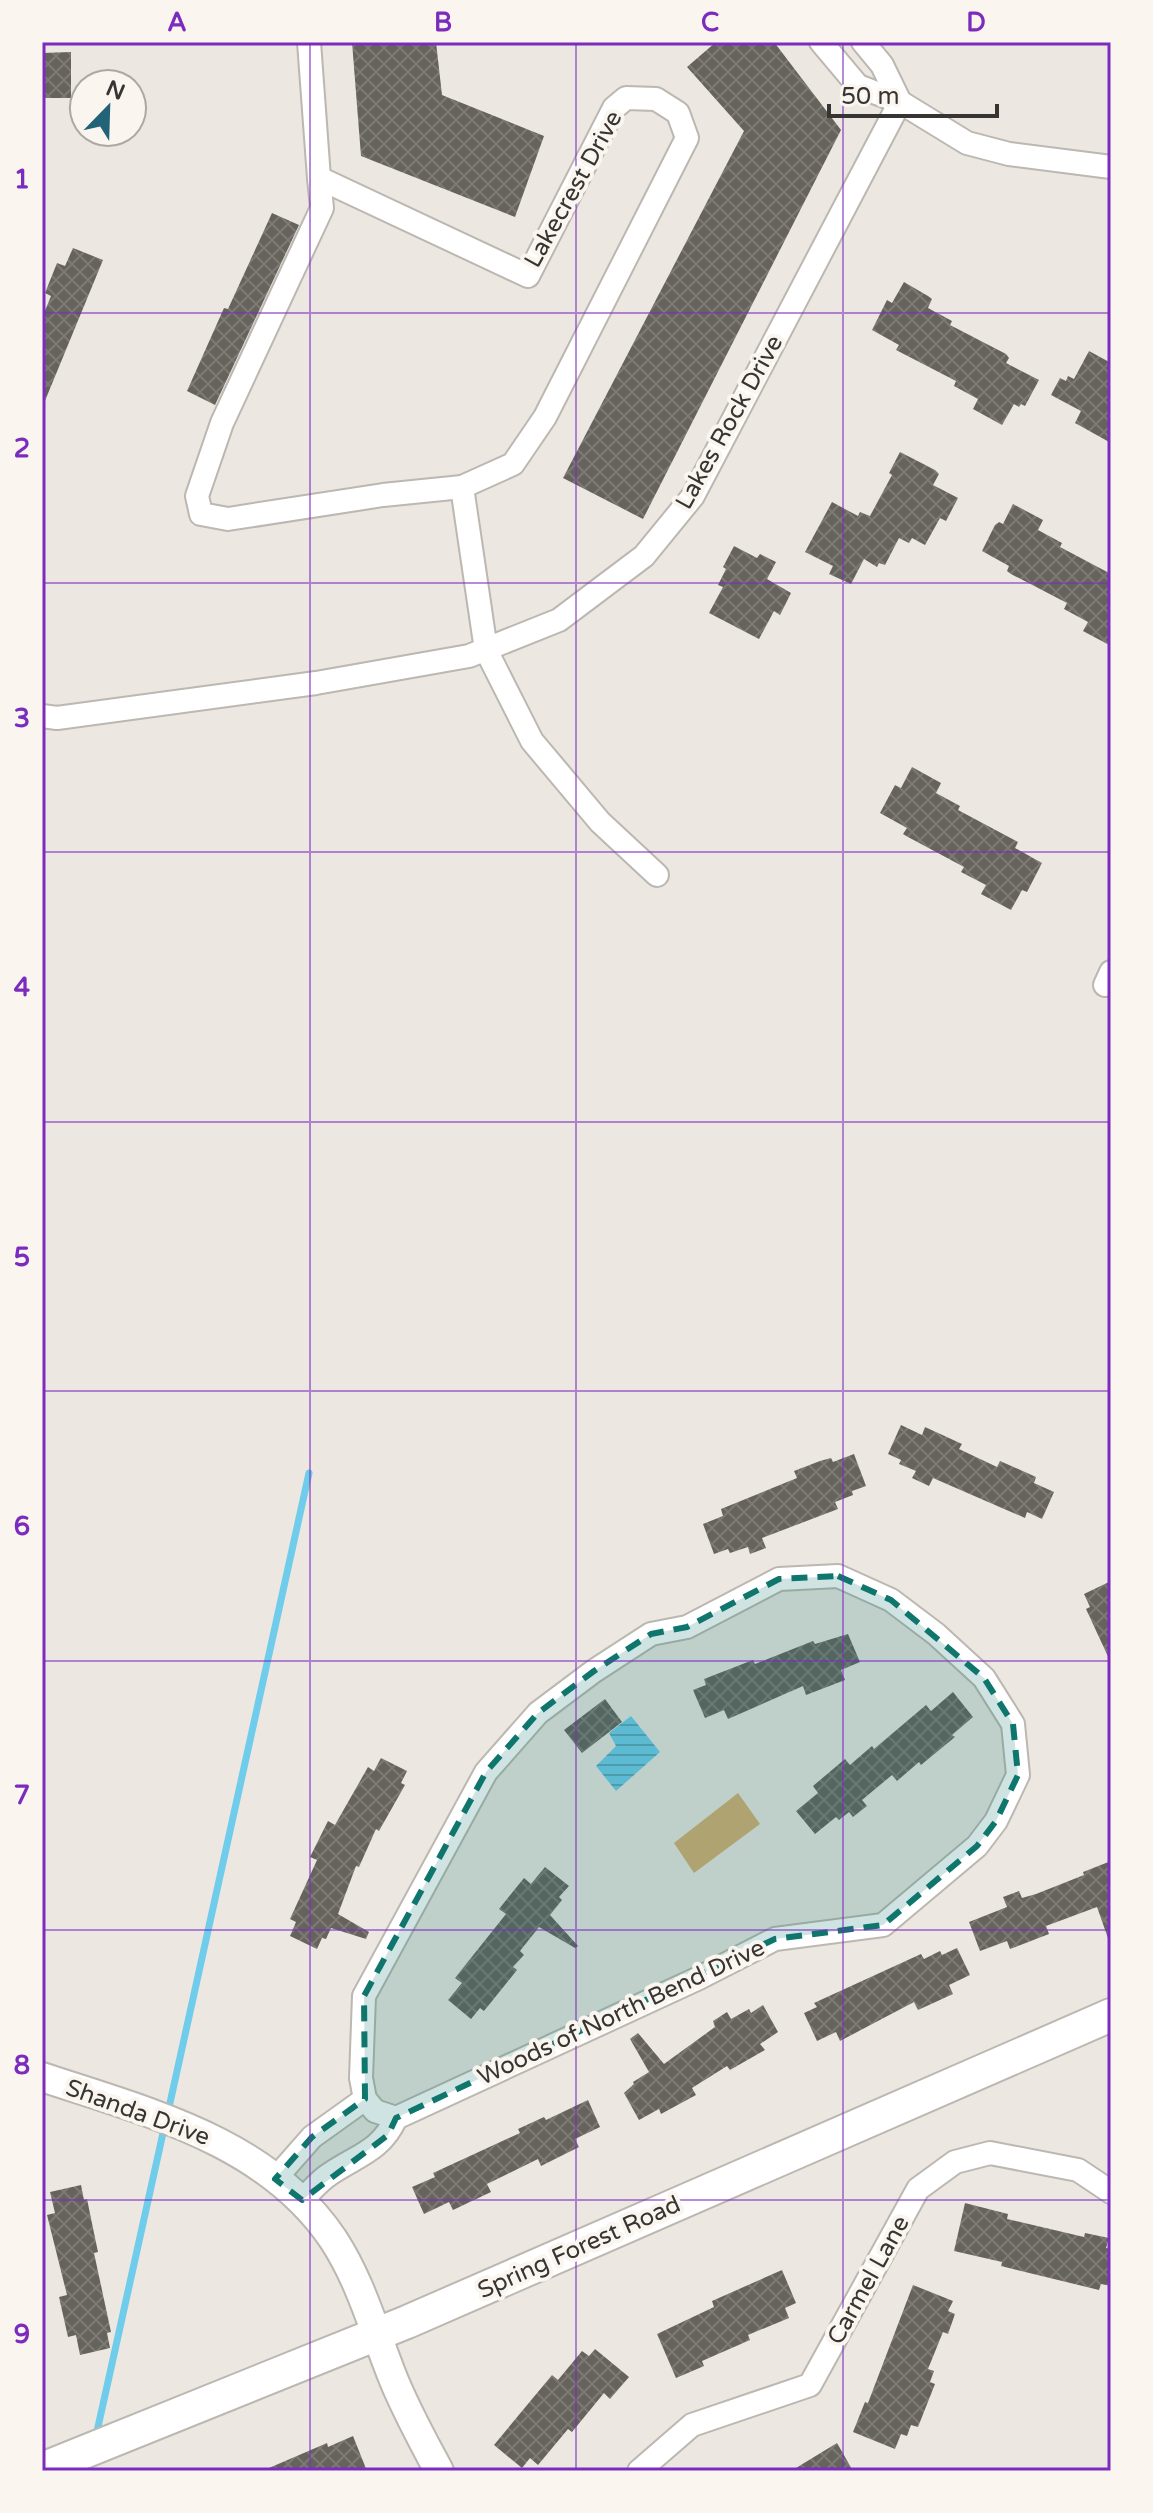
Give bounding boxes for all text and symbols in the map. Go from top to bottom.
text: A [167,7,187,38]
text: B [434,7,452,38]
text: C [701,7,719,38]
text: D [966,7,986,38]
north arrow [68,68,148,148]
scale bar [829,68,997,118]
text: N [102,75,129,106]
text: 50 m [841,82,899,111]
street label: Lakecrest Drive [518,106,629,273]
text: 1 [14,164,30,195]
street label: Lakes Rock Drive [670,330,789,514]
text: 2 [14,433,30,464]
text: 3 [14,703,30,734]
text: 4 [14,972,30,1003]
text: 5 [14,1242,30,1273]
text: 6 [14,1511,30,1542]
text: 7 [14,1780,30,1811]
street label: Woods of North Bend Drive [473,1933,769,2092]
text: 8 [14,2050,30,2081]
street label: Shanda Drive [62,2073,214,2152]
street label: Spring Forest Road [473,2190,685,2305]
street label: Carmel Lane [821,2211,916,2350]
text: 9 [14,2319,30,2350]

